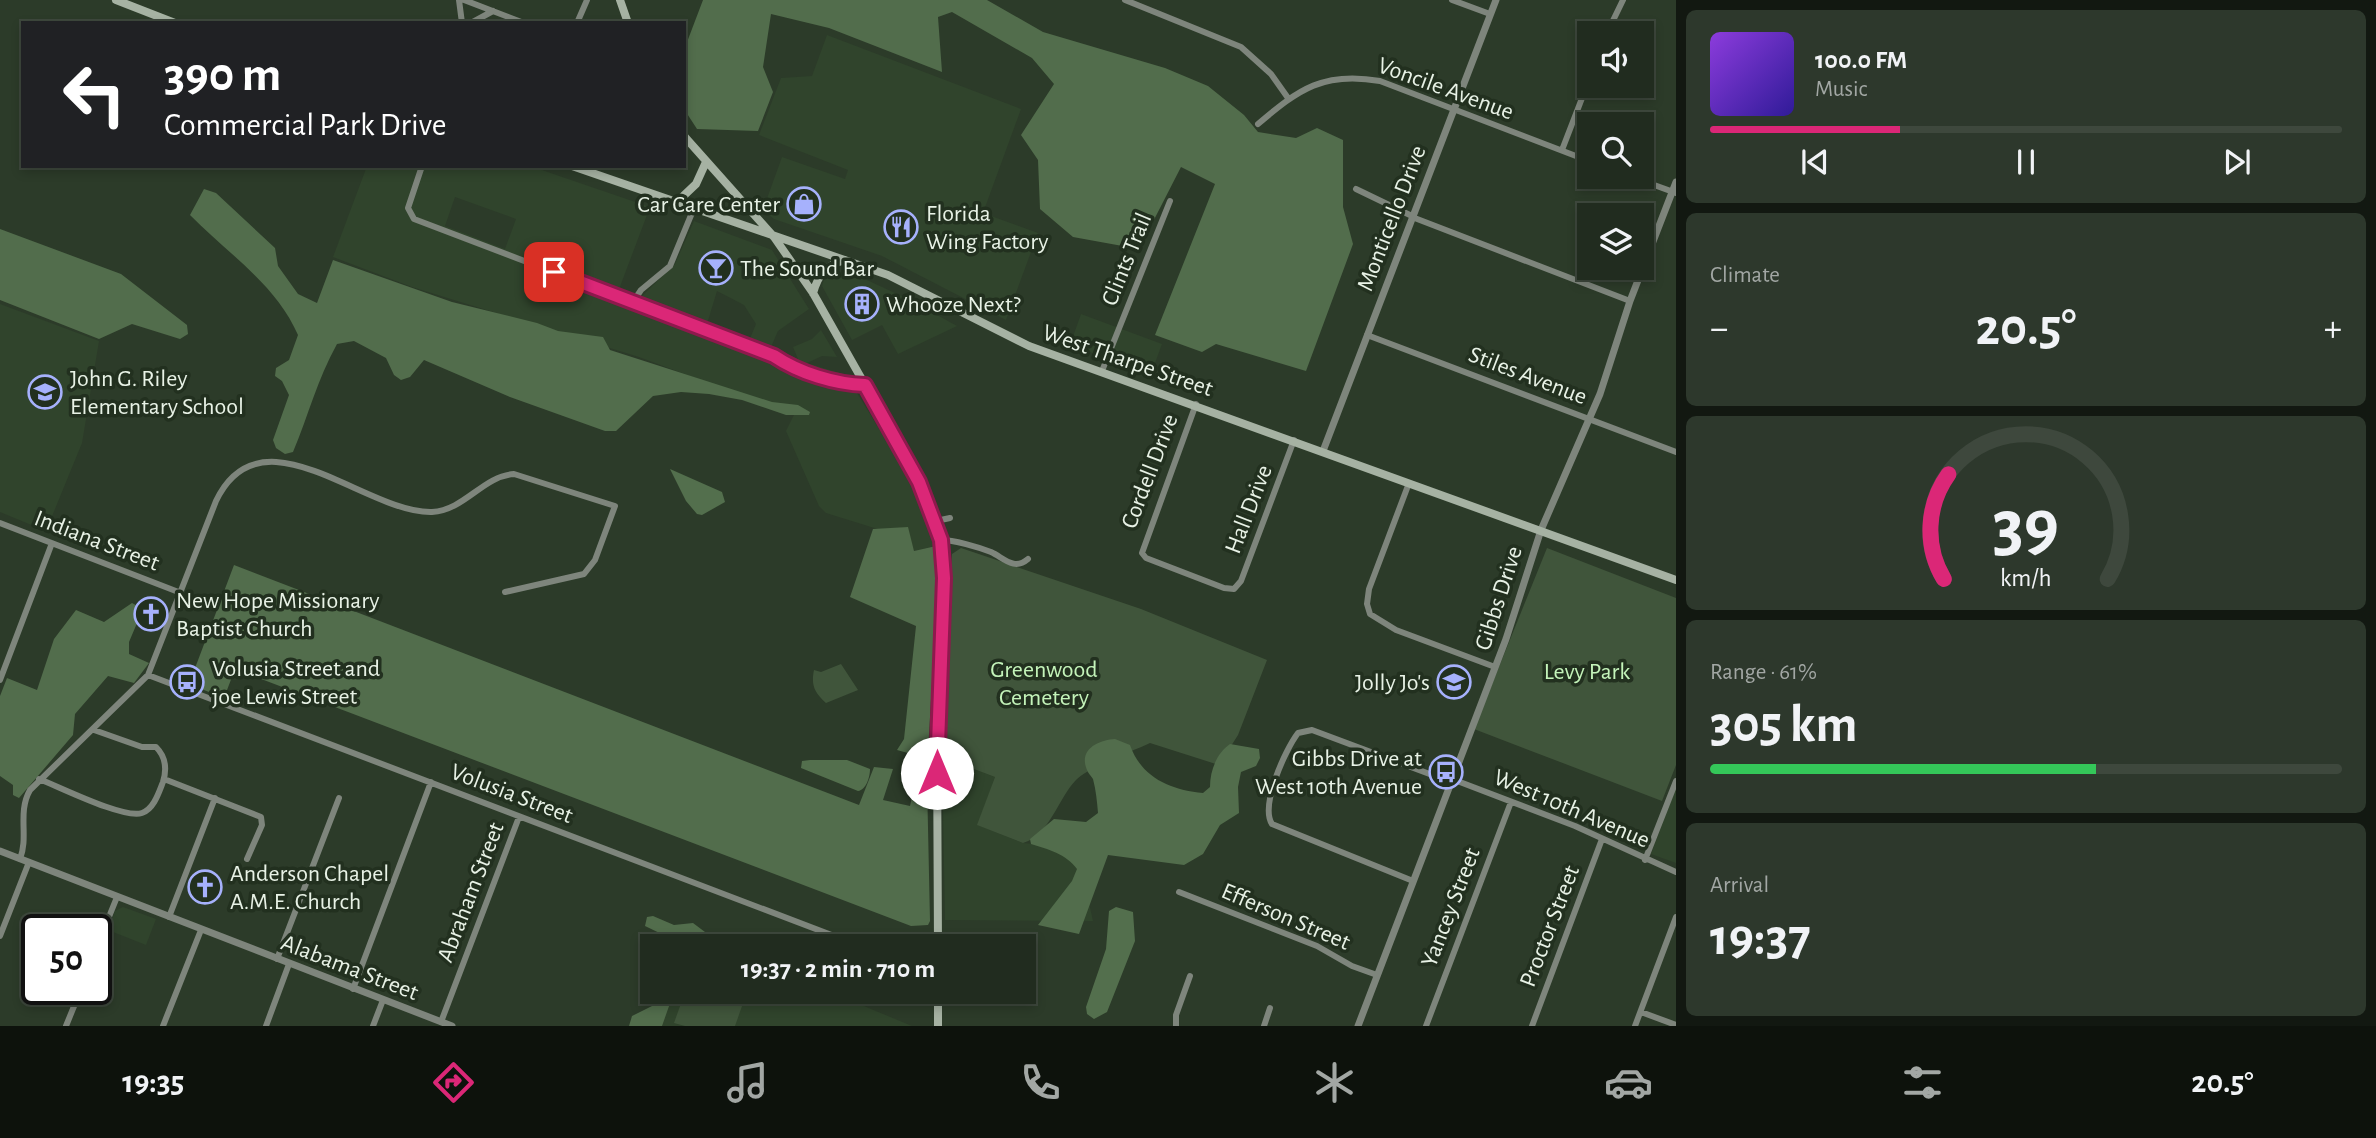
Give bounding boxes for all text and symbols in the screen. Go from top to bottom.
map controls [1577,21,1654,280]
button: sound [1577,21,1654,98]
text: 100.0 FM [1815,47,1907,73]
icon: left [49,49,140,140]
text: 390 m [164,51,281,100]
street label: Voncile Avenue [1375,53,1517,125]
text: Music [1815,78,1867,101]
text: Commercial Park Drive [164,109,446,141]
button: search [1577,112,1654,189]
street label: Monticello Drive [1353,142,1431,294]
icon: previous [1796,143,1834,181]
icon: pause [2007,143,2045,181]
icon: next [2218,143,2256,181]
shop icon: Car Care Center [785,185,823,223]
place label: Car Care Center [637,193,780,217]
place label: Florida Wing Factory [926,202,1048,254]
button: layers [1577,203,1654,280]
restaurant icon: Florida Wing Factory [882,208,920,246]
street label: Clints Trail [1098,210,1156,309]
pin [524,242,584,302]
bar icon: The Sound Bar [697,249,735,287]
icon: arrive [535,253,573,291]
place label: The Sound Bar [740,257,874,281]
text: Climate [1710,264,1780,287]
building icon: Whooze Next? [843,285,881,323]
place label: Whooze Next? [886,293,1022,317]
text: 20.5° [1975,302,2077,354]
text: − [1710,310,1728,348]
text: + [2324,310,2342,348]
street label: West Tharpe Street [1039,321,1216,401]
street label: Stiles Avenue [1465,342,1590,409]
place label: John G. Riley Elementary School [70,367,244,419]
school or university icon: John G. Riley Elementary School [26,373,64,411]
street label: Cordell Drive [1117,411,1183,532]
street label: Hall Drive [1221,462,1277,557]
text: 39 [1993,491,2059,564]
street label: Indiana Street [31,506,163,576]
street label: Gibbs Drive [1471,543,1527,653]
text: km/h [2000,566,2052,591]
place label: New Hope Missionary Baptist Church [176,589,379,641]
church icon: New Hope Missionary Baptist Church [132,595,170,633]
place label: Volusia Street and joe Lewis Street [212,657,380,709]
park label: Greenwood Cemetery [990,658,1098,710]
park label: Levy Park [1544,660,1630,684]
text: Range · 61% [1710,661,1817,684]
bus stop icon: Volusia Street and joe Lewis Street [168,663,206,701]
school or university icon: Jolly Jo's [1435,663,1473,701]
place label: Jolly Jo's [1355,671,1430,695]
text: 305 km [1710,699,1858,751]
position arrow [900,736,974,810]
place label: Gibbs Drive at West 10th Avenue [1255,747,1422,799]
bus stop icon: Gibbs Drive at West 10th Avenue [1427,753,1465,791]
street label: Volusia Street [447,760,576,828]
street label: West 10th Avenue [1490,765,1653,853]
street label: Abraham Street [433,819,509,966]
street label: Yancey Street [1417,844,1485,970]
place label: Anderson Chapel A.M.E. Church [230,862,389,914]
street label: Proctor Street [1516,862,1584,990]
church icon: Anderson Chapel A.M.E. Church [186,868,224,906]
text: Arrival [1710,874,1769,897]
street label: Efferson Street [1218,879,1354,955]
text: 19:37 [1710,912,1811,964]
speed limit sign: 50 [21,914,112,1005]
street label: Alabama Street [278,931,422,1005]
text: 19:37 · 2 min · 710 m [741,956,935,982]
icon: directions [429,1058,478,1107]
icon: music [723,1058,772,1107]
icon: phone [1016,1058,1065,1107]
icon: climate [1310,1058,1359,1107]
icon: car [1604,1058,1653,1107]
icon: filters [1898,1058,1947,1107]
text: 19:35 [122,1066,184,1098]
text: 20.5° [2191,1066,2254,1098]

